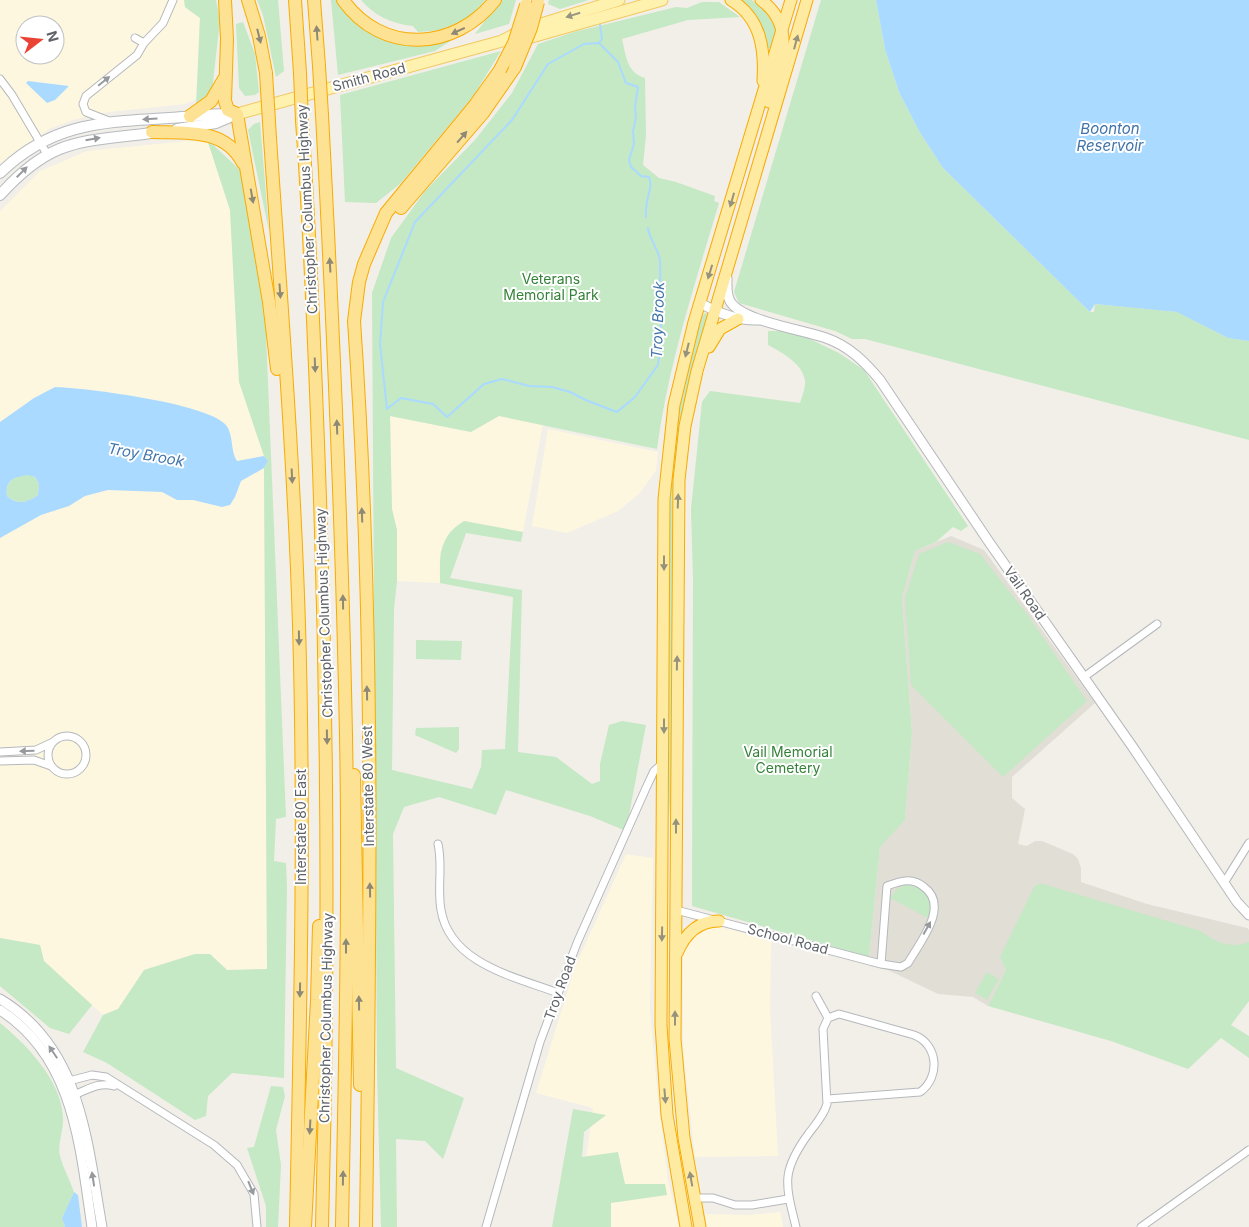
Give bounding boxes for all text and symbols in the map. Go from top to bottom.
one-way arrow [565,11,580,19]
north arrow [15,15,65,65]
one-way arrow [312,25,320,41]
one-way arrow [451,27,465,35]
text: N [43,29,63,44]
one-way arrow [255,29,263,44]
one-way arrow [792,35,800,50]
street label: Smith Road [330,59,407,94]
one-way arrow [97,75,110,86]
street label: Christopher Columbus Highway [293,103,320,314]
one-way arrow [142,115,158,123]
water label: Boonton Reservoir [1077,119,1144,155]
one-way arrow [456,131,468,143]
one-way arrow [85,134,101,142]
one-way arrow [16,167,28,179]
one-way arrow [248,189,256,205]
one-way arrow [727,193,735,208]
one-way arrow [325,256,333,272]
one-way arrow [706,264,713,279]
park label: Veterans Memorial Park [503,270,599,303]
water label: Troy Brook [647,280,668,359]
one-way arrow [277,284,285,300]
one-way arrow [683,343,691,358]
one-way arrow [312,357,320,373]
one-way arrow [333,419,341,435]
water label: Troy Brook [106,438,186,471]
one-way arrow [289,468,297,484]
one-way arrow [675,493,683,509]
one-way arrow [358,506,366,522]
street label: Christopher Columbus Highway [311,508,336,718]
one-way arrow [660,555,668,571]
street label: Vail Road [1001,563,1050,623]
one-way arrow [339,594,347,610]
one-way arrow [295,630,303,646]
one-way arrow [673,655,681,671]
one-way arrow [363,685,371,701]
one-way arrow [660,718,668,734]
street label: Interstate 80 West [358,725,377,847]
one-way arrow [323,729,331,745]
park label: Vail Memorial Cemetery [743,743,833,776]
one-way arrow [19,747,35,755]
street label: Interstate 80 East [292,769,309,885]
one-way arrow [672,818,680,834]
one-way arrow [365,882,373,898]
street label: Christopher Columbus Highway [315,913,336,1123]
street label: School Road [746,920,830,957]
one-way arrow [923,921,932,934]
one-way arrow [658,926,666,942]
one-way arrow [342,938,350,954]
street label: Troy Road [540,953,579,1022]
one-way arrow [296,982,304,998]
one-way arrow [354,995,362,1011]
one-way arrow [671,1009,679,1025]
one-way arrow [48,1045,58,1058]
one-way arrow [662,1088,670,1104]
one-way arrow [306,1120,314,1136]
one-way arrow [339,1170,347,1186]
one-way arrow [89,1171,97,1187]
one-way arrow [687,1171,695,1187]
one-way arrow [248,1181,255,1196]

